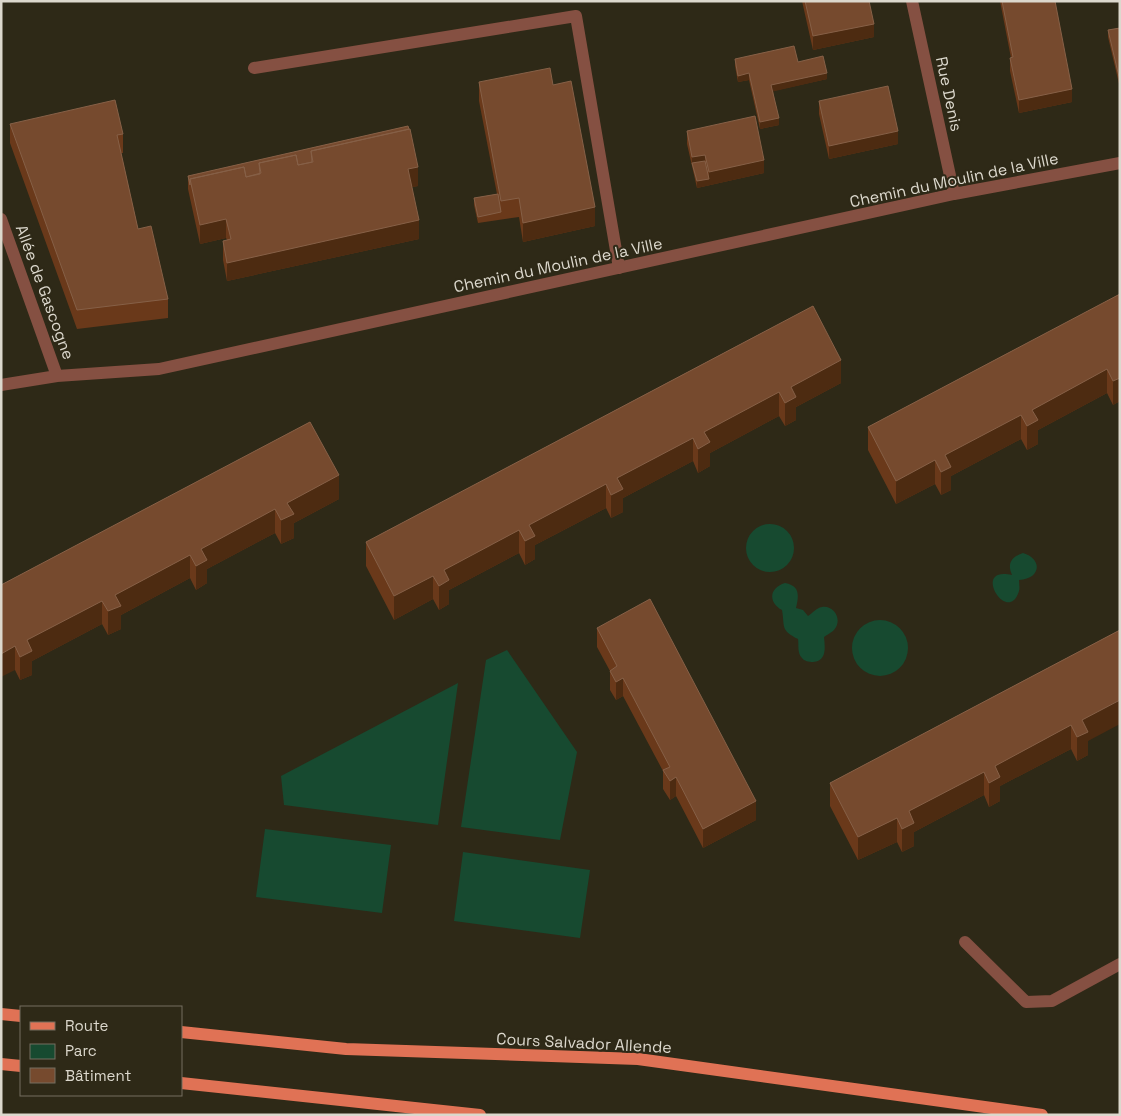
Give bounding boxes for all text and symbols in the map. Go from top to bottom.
street label: Rue Denis [931,55,967,133]
street label: Chemin du Moulin de la Ville [848,148,1060,212]
street label: Allée de Gascogne [11,222,79,362]
street label: Chemin du Moulin de la Ville [452,233,664,297]
legend [20,1006,182,1096]
text: Route [65,1016,109,1035]
street label: Cours Salvador Allende [496,1028,672,1058]
text: Parc [65,1041,97,1060]
text: Bâtiment [65,1066,131,1085]

